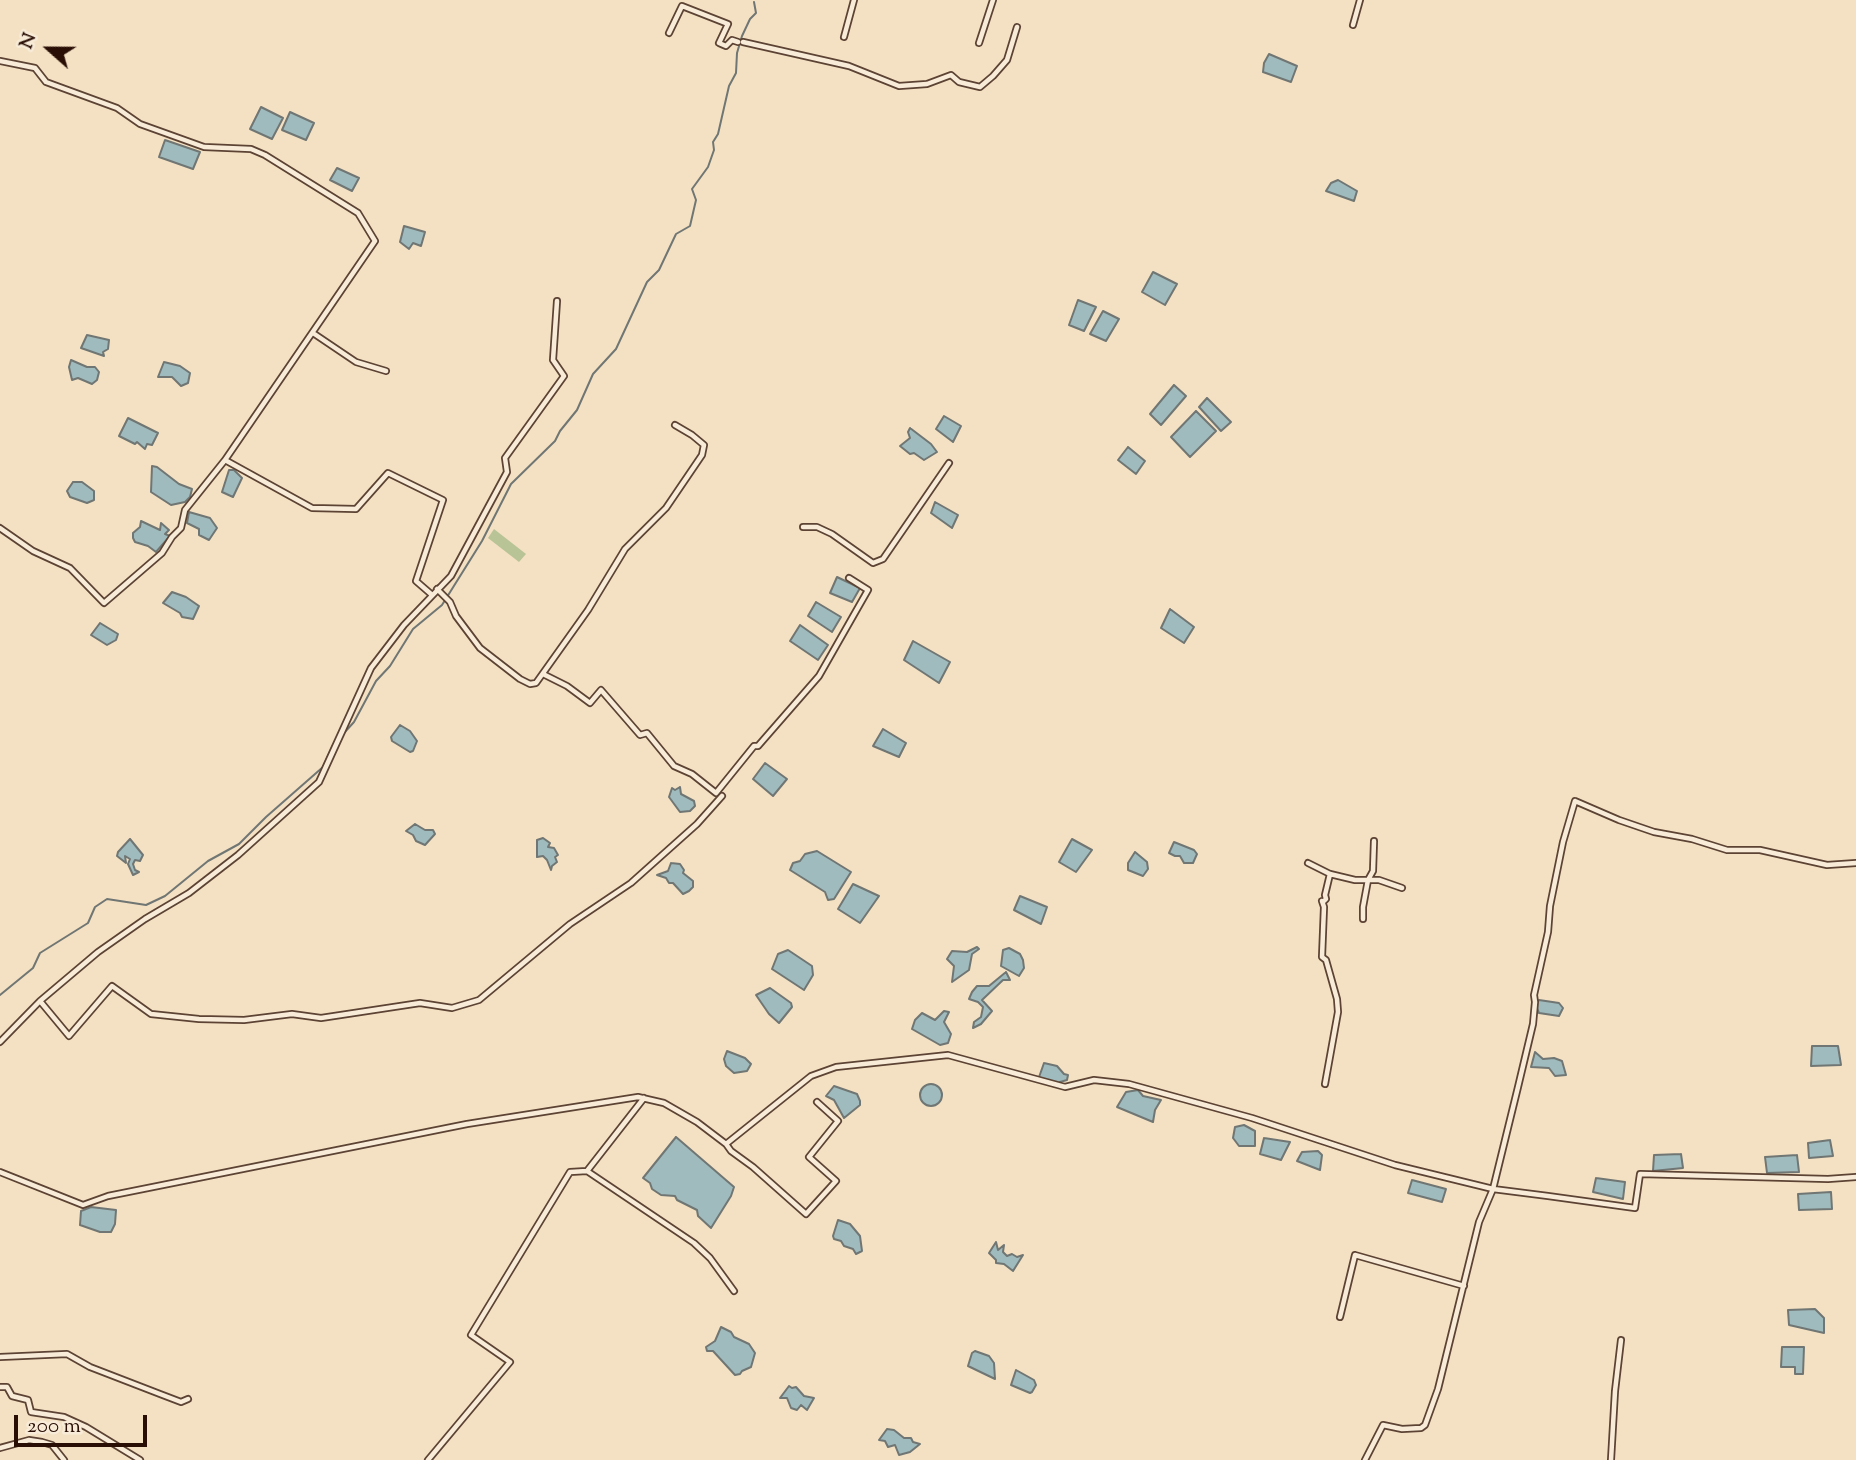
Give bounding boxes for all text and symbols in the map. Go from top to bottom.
north arrow [14,14,84,84]
text: N [14,29,44,53]
scale bar [18,1400,150,1444]
text: 200 m [27,1412,81,1442]

